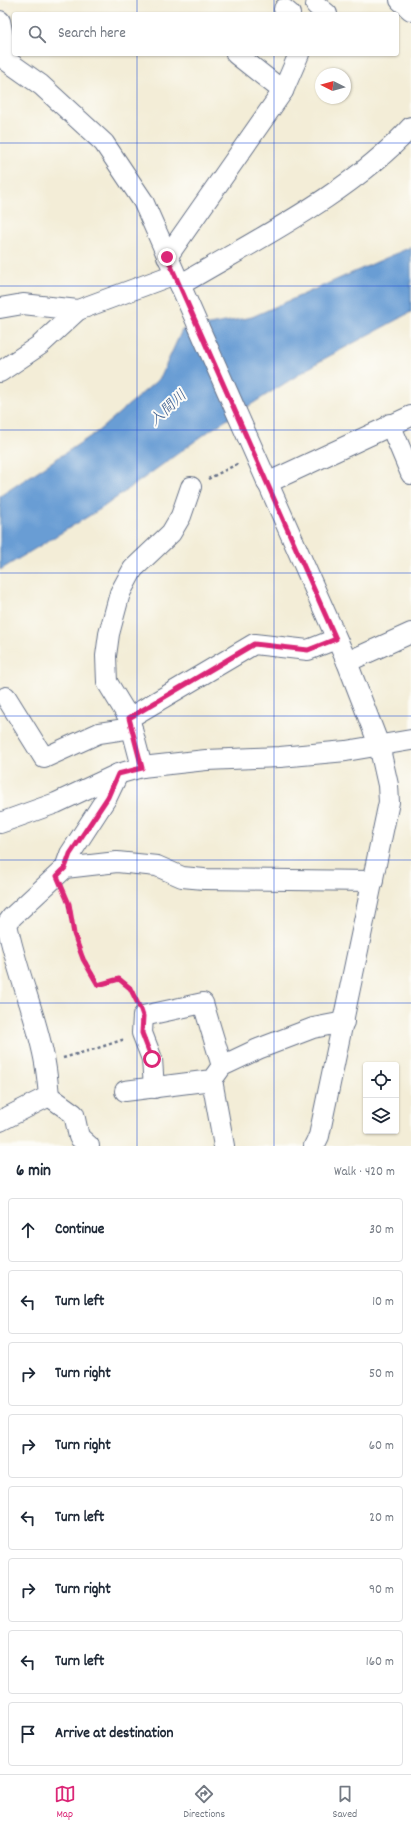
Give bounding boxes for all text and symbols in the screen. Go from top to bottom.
search box [12,12,399,56]
icon: search [26,23,48,45]
text: Search here [58,23,126,45]
north arrow [315,68,351,104]
route end [158,248,176,266]
water label: 入間川 [145,386,193,432]
route start [143,1050,161,1068]
map controls [363,1062,399,1134]
button: locate [363,1062,399,1098]
button: layers [363,1098,399,1134]
text: 6 min [16,1160,51,1184]
text: Walk · 420 m [334,1163,395,1182]
icon: ahead [17,1219,39,1241]
text: Continue [55,1219,104,1241]
text: 30 m [369,1221,394,1240]
icon: left [17,1291,39,1313]
text: Turn left [55,1291,104,1313]
text: 10 m [372,1293,394,1312]
icon: right [17,1363,39,1385]
text: Turn right [55,1363,111,1385]
text: 50 m [369,1365,394,1384]
icon: right [17,1435,39,1457]
text: Turn right [55,1435,111,1457]
text: 60 m [369,1437,394,1456]
icon: left [17,1507,39,1529]
text: Turn left [55,1507,104,1529]
text: 20 m [369,1509,394,1528]
icon: right [17,1579,39,1601]
text: Turn right [55,1579,111,1601]
text: 90 m [369,1581,394,1600]
icon: left [17,1651,39,1673]
text: Turn left [55,1651,104,1673]
text: 160 m [366,1653,394,1672]
icon: arrive [17,1723,39,1745]
text: Arrive at destination [55,1723,173,1745]
tab: Map [54,1783,76,1823]
tab: Directions [183,1783,225,1823]
tab: Saved [333,1783,357,1823]

